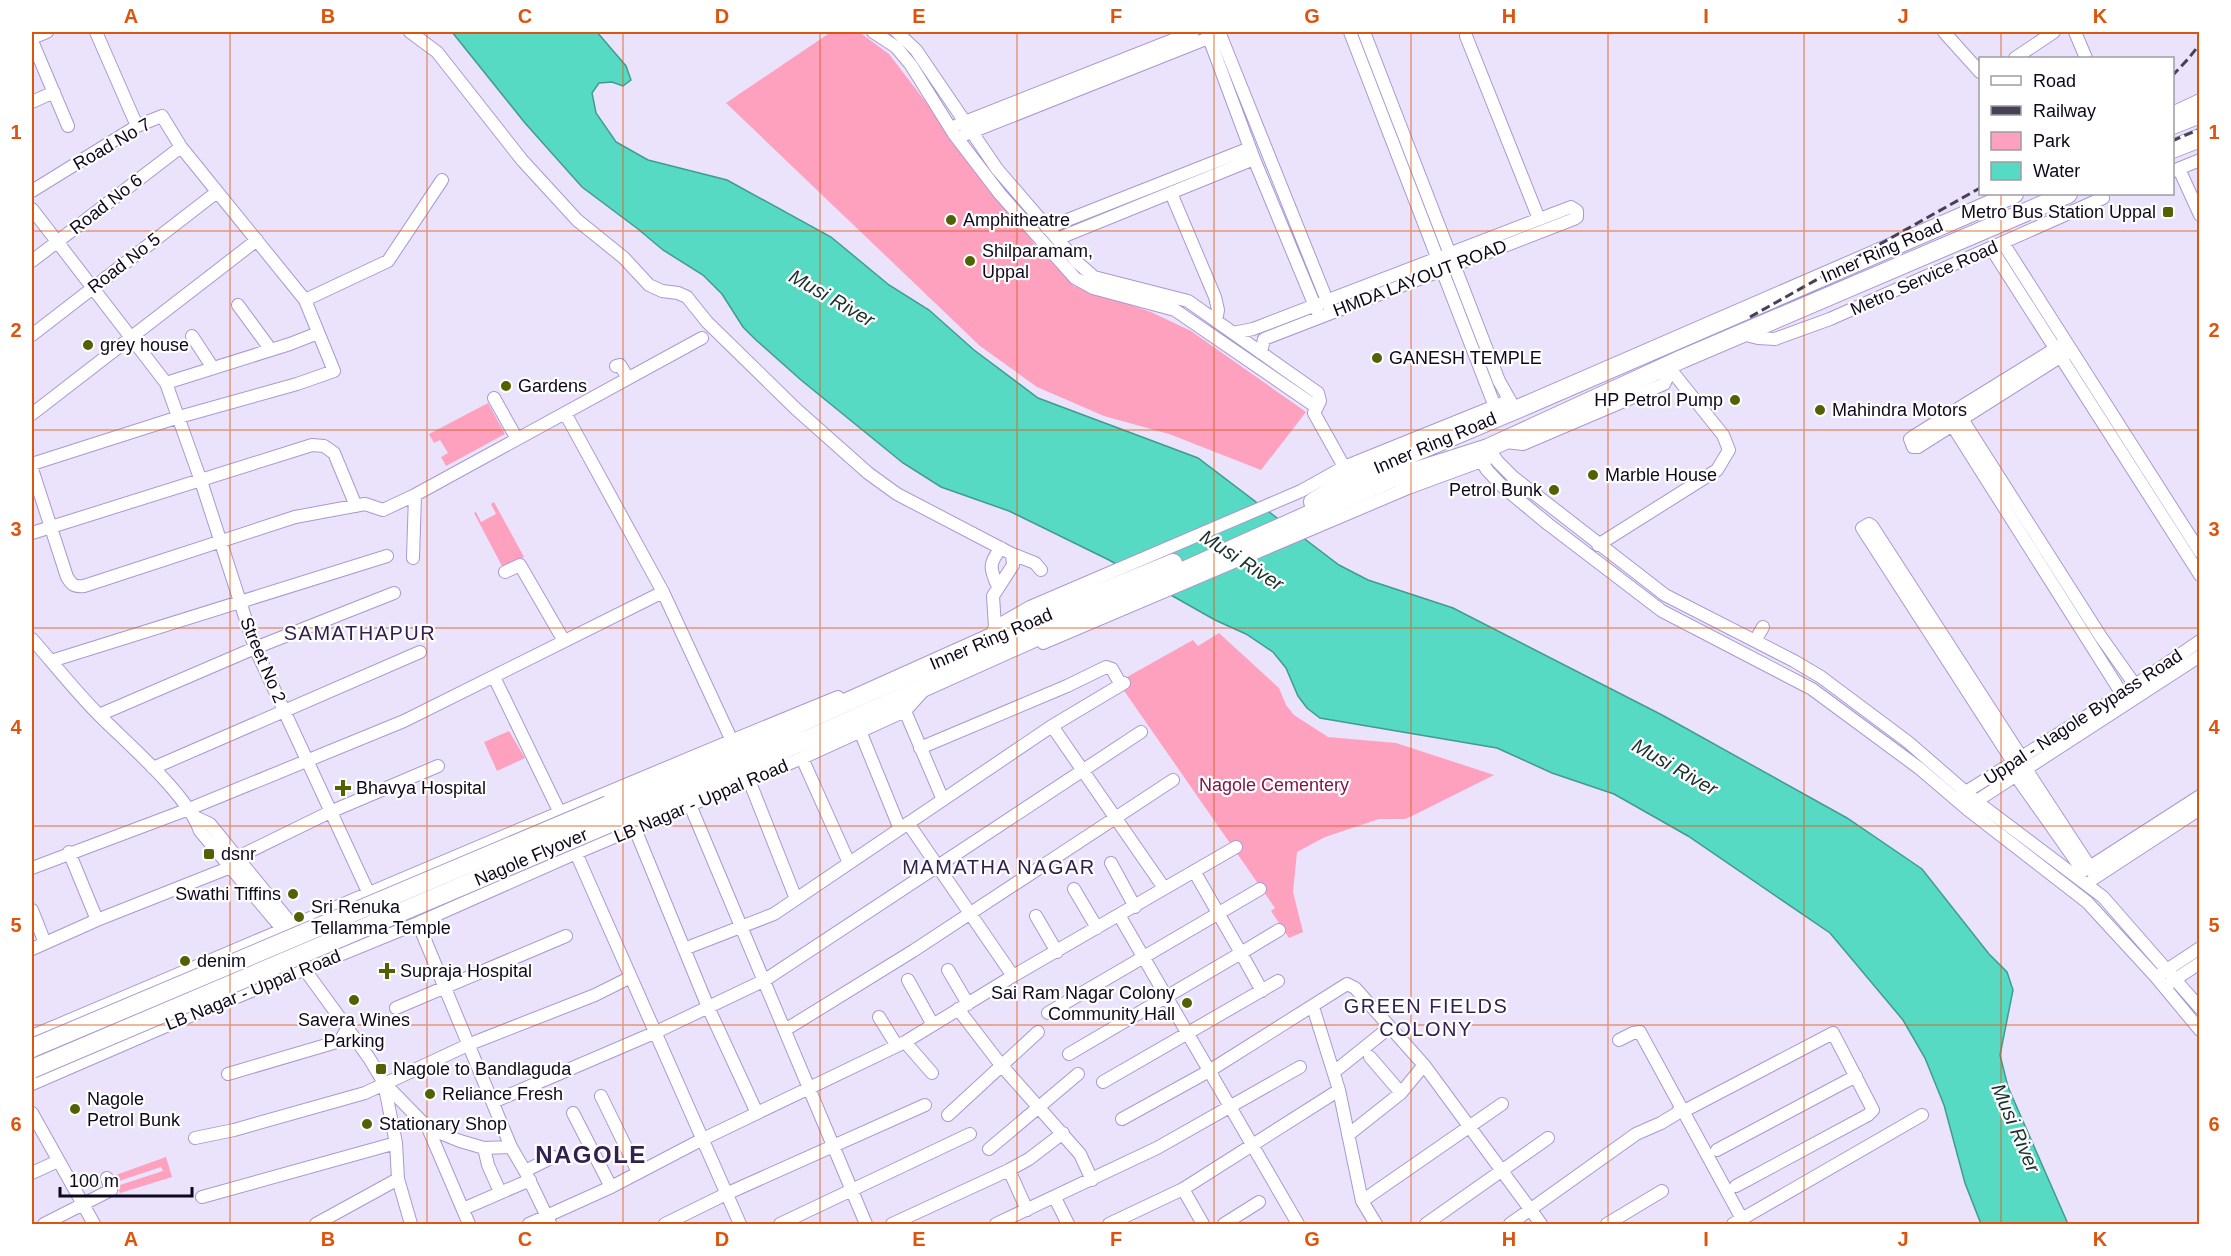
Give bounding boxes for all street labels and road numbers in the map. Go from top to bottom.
street label: Road No 7 [70,114,154,174]
street label: Road No 6 [66,170,146,238]
street label: Inner Ring Road [1818,215,1946,287]
street label: Road No 5 [84,229,164,297]
street label: HMDA LAYOUT ROAD [1330,236,1510,320]
street label: Metro Service Road [1847,237,2001,319]
street label: Inner Ring Road [1371,408,1499,478]
street label: Inner Ring Road [927,604,1055,674]
street label: Street No 2 [236,614,290,706]
street label: Uppal - Nagole Bypass Road [1980,645,2186,789]
street label: LB Nagar - Uppal Road [611,755,791,847]
street label: Nagole Flyover [471,824,591,890]
street label: LB Nagar - Uppal Road [163,946,343,1034]

